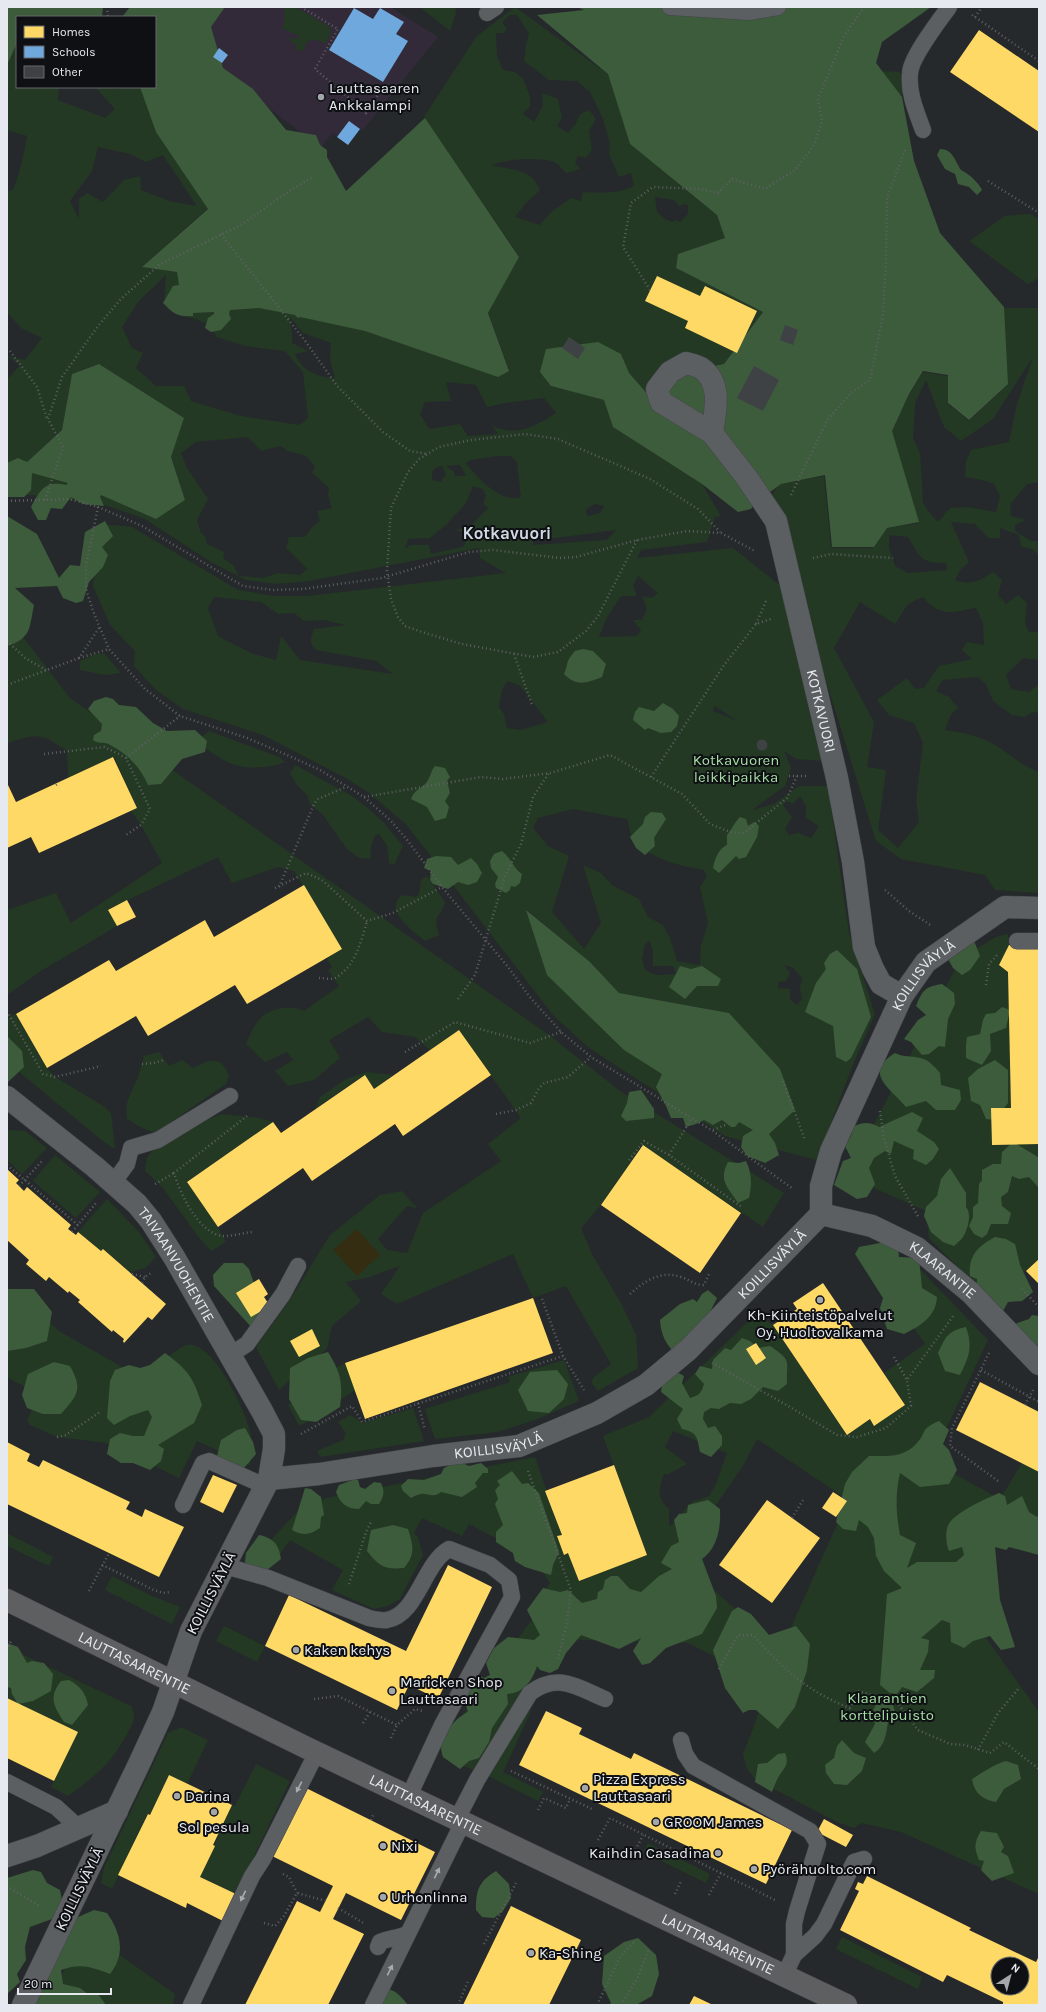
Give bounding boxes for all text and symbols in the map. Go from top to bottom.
legend [16,16,156,88]
text: Homes [52,25,90,39]
text: Schools [52,45,95,59]
text: Other [52,65,83,79]
place label: Lauttasaaren Ankkalampi [329,79,419,114]
marker: Lauttasaaren Ankkalampi [316,92,326,102]
district label: Kotkavuori [463,523,551,543]
street label: KOTKAVUORI [803,668,840,754]
park label: Kotkavuoren leikkipaikka [693,751,779,786]
street label: KOILLISVÄYLÄ [887,935,959,1014]
street label: TAIVAANVUOHENTIE [134,1203,218,1326]
street label: KOILLISVÄYLÄ [734,1225,810,1303]
street label: KLAARANTIE [906,1237,980,1302]
marker: Kh-Kiinteistöpalvelut Oy, Huoltovalkama [815,1295,825,1305]
place label: Kh-Kiinteistöpalvelut Oy, Huoltovalkama [747,1306,893,1341]
street label: KOILLISVÄYLÄ [453,1428,546,1462]
street label: KOILLISVÄYLÄ [182,1548,240,1637]
street label: LAUTTASAARENTIE [75,1628,193,1698]
place label: Kaken kehys [304,1641,390,1659]
marker: Kaken kehys [291,1645,301,1655]
place label: Maricken Shop Lauttasaari [400,1673,502,1708]
marker: Maricken Shop Lauttasaari [387,1686,397,1696]
park label: Klaarantien korttelipuisto [840,1689,934,1724]
street label: LAUTTASAARENTIE [366,1770,485,1839]
place label: Pizza Express Lauttasaari [593,1770,686,1805]
one-way arrow [296,1782,302,1793]
marker: Pizza Express Lauttasaari [580,1783,590,1793]
place label: Darina [185,1787,230,1805]
marker: Darina [172,1791,182,1801]
marker: Sol pesula [209,1807,219,1817]
place label: GROOM James [664,1813,762,1831]
marker: GROOM James [651,1817,661,1827]
place label: Sol pesula [179,1818,249,1836]
place label: Nixi [391,1837,418,1855]
marker: Nixi [378,1841,388,1851]
street label: KOILLISVÄYLÄ [51,1844,107,1934]
place label: Kaihdin Casadina [589,1844,710,1862]
marker: Kaihdin Casadina [713,1848,723,1858]
place label: Pyörähuolto.com [762,1860,876,1878]
marker: Pyörähuolto.com [749,1864,759,1874]
one-way arrow [434,1868,440,1879]
place label: Urhonlinna [391,1888,468,1906]
one-way arrow [240,1890,246,1902]
marker: Urhonlinna [378,1892,388,1902]
street label: LAUTTASAARENTIE [659,1909,777,1979]
place label: Ka-Shing [539,1944,602,1962]
marker: Ka-Shing [526,1948,536,1958]
north arrow [990,1956,1030,1996]
text: N [1009,1961,1023,1976]
one-way arrow [387,1964,393,1976]
scale bar [18,1970,111,1996]
text: 20 m [24,1977,52,1991]

